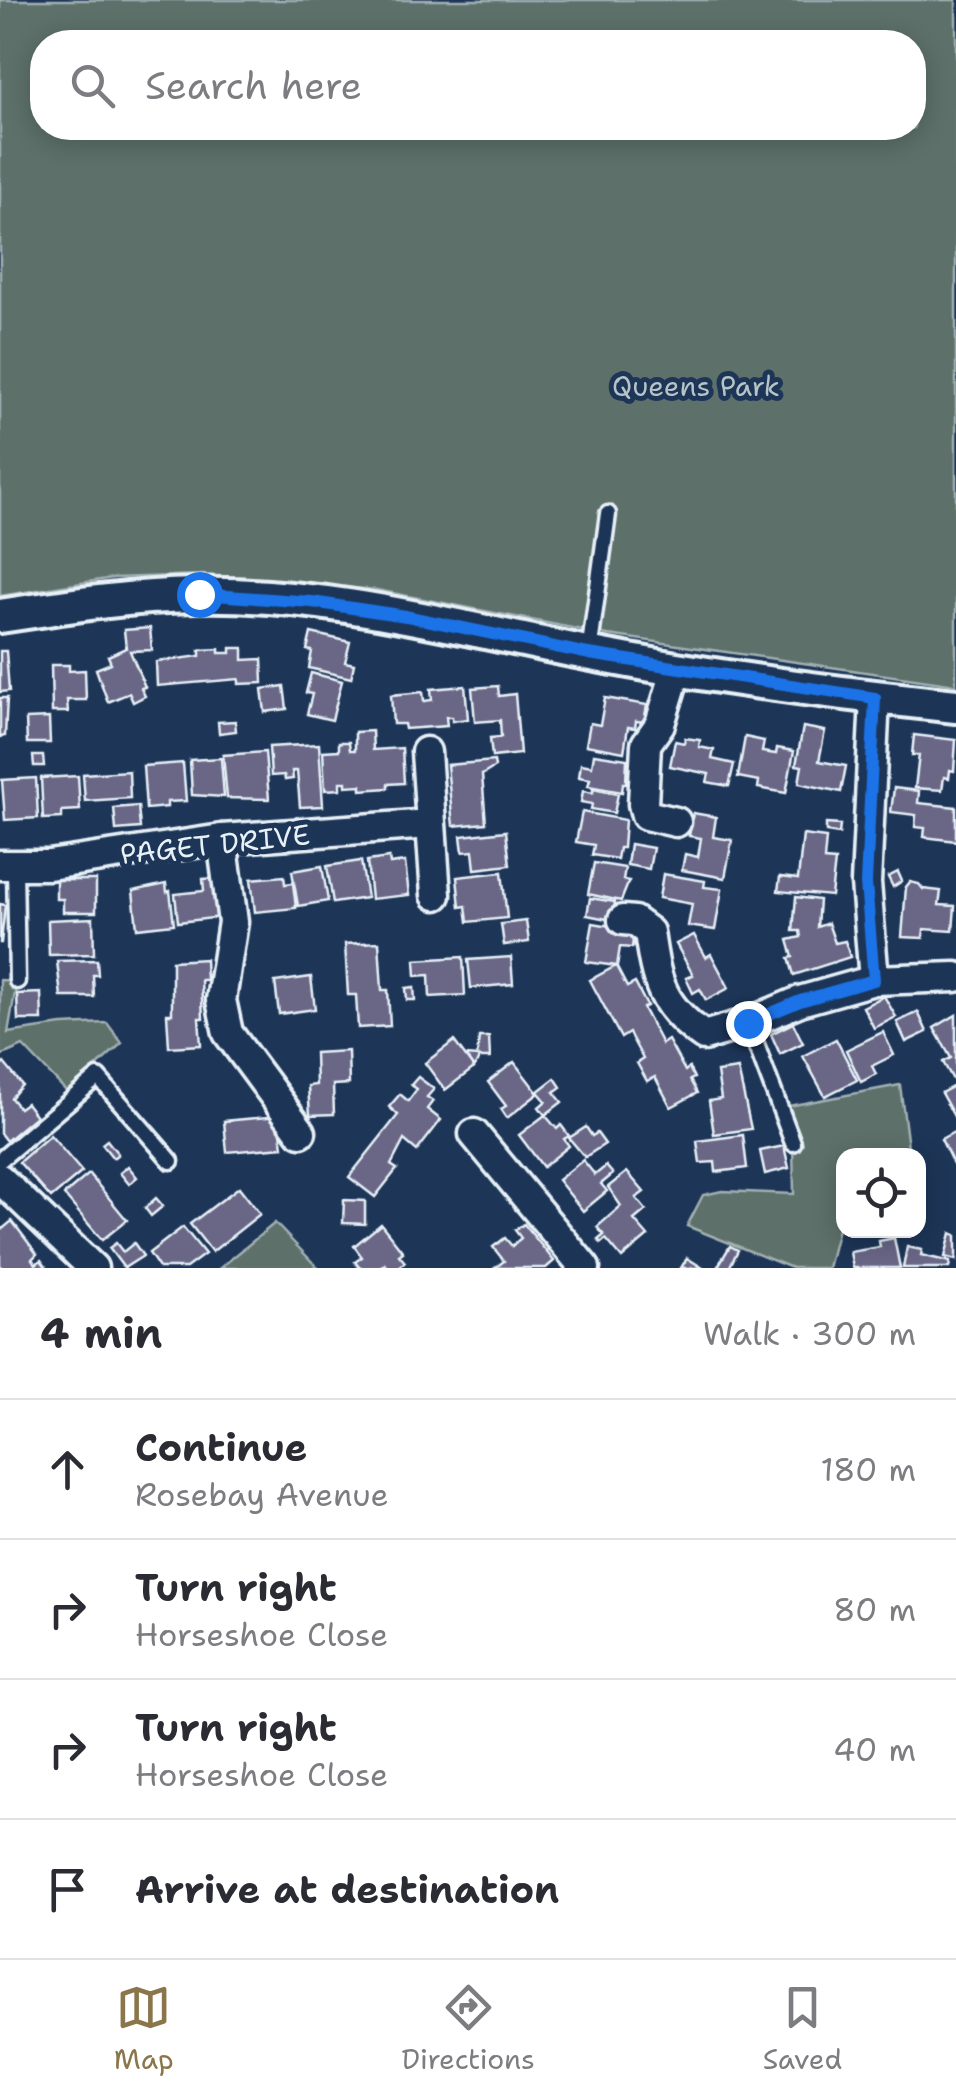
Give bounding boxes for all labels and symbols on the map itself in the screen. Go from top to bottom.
park label: Queens Park [612,367,780,405]
route start [177,572,223,618]
street label: PAGET DRIVE [118,815,312,873]
route end [726,1001,772,1047]

